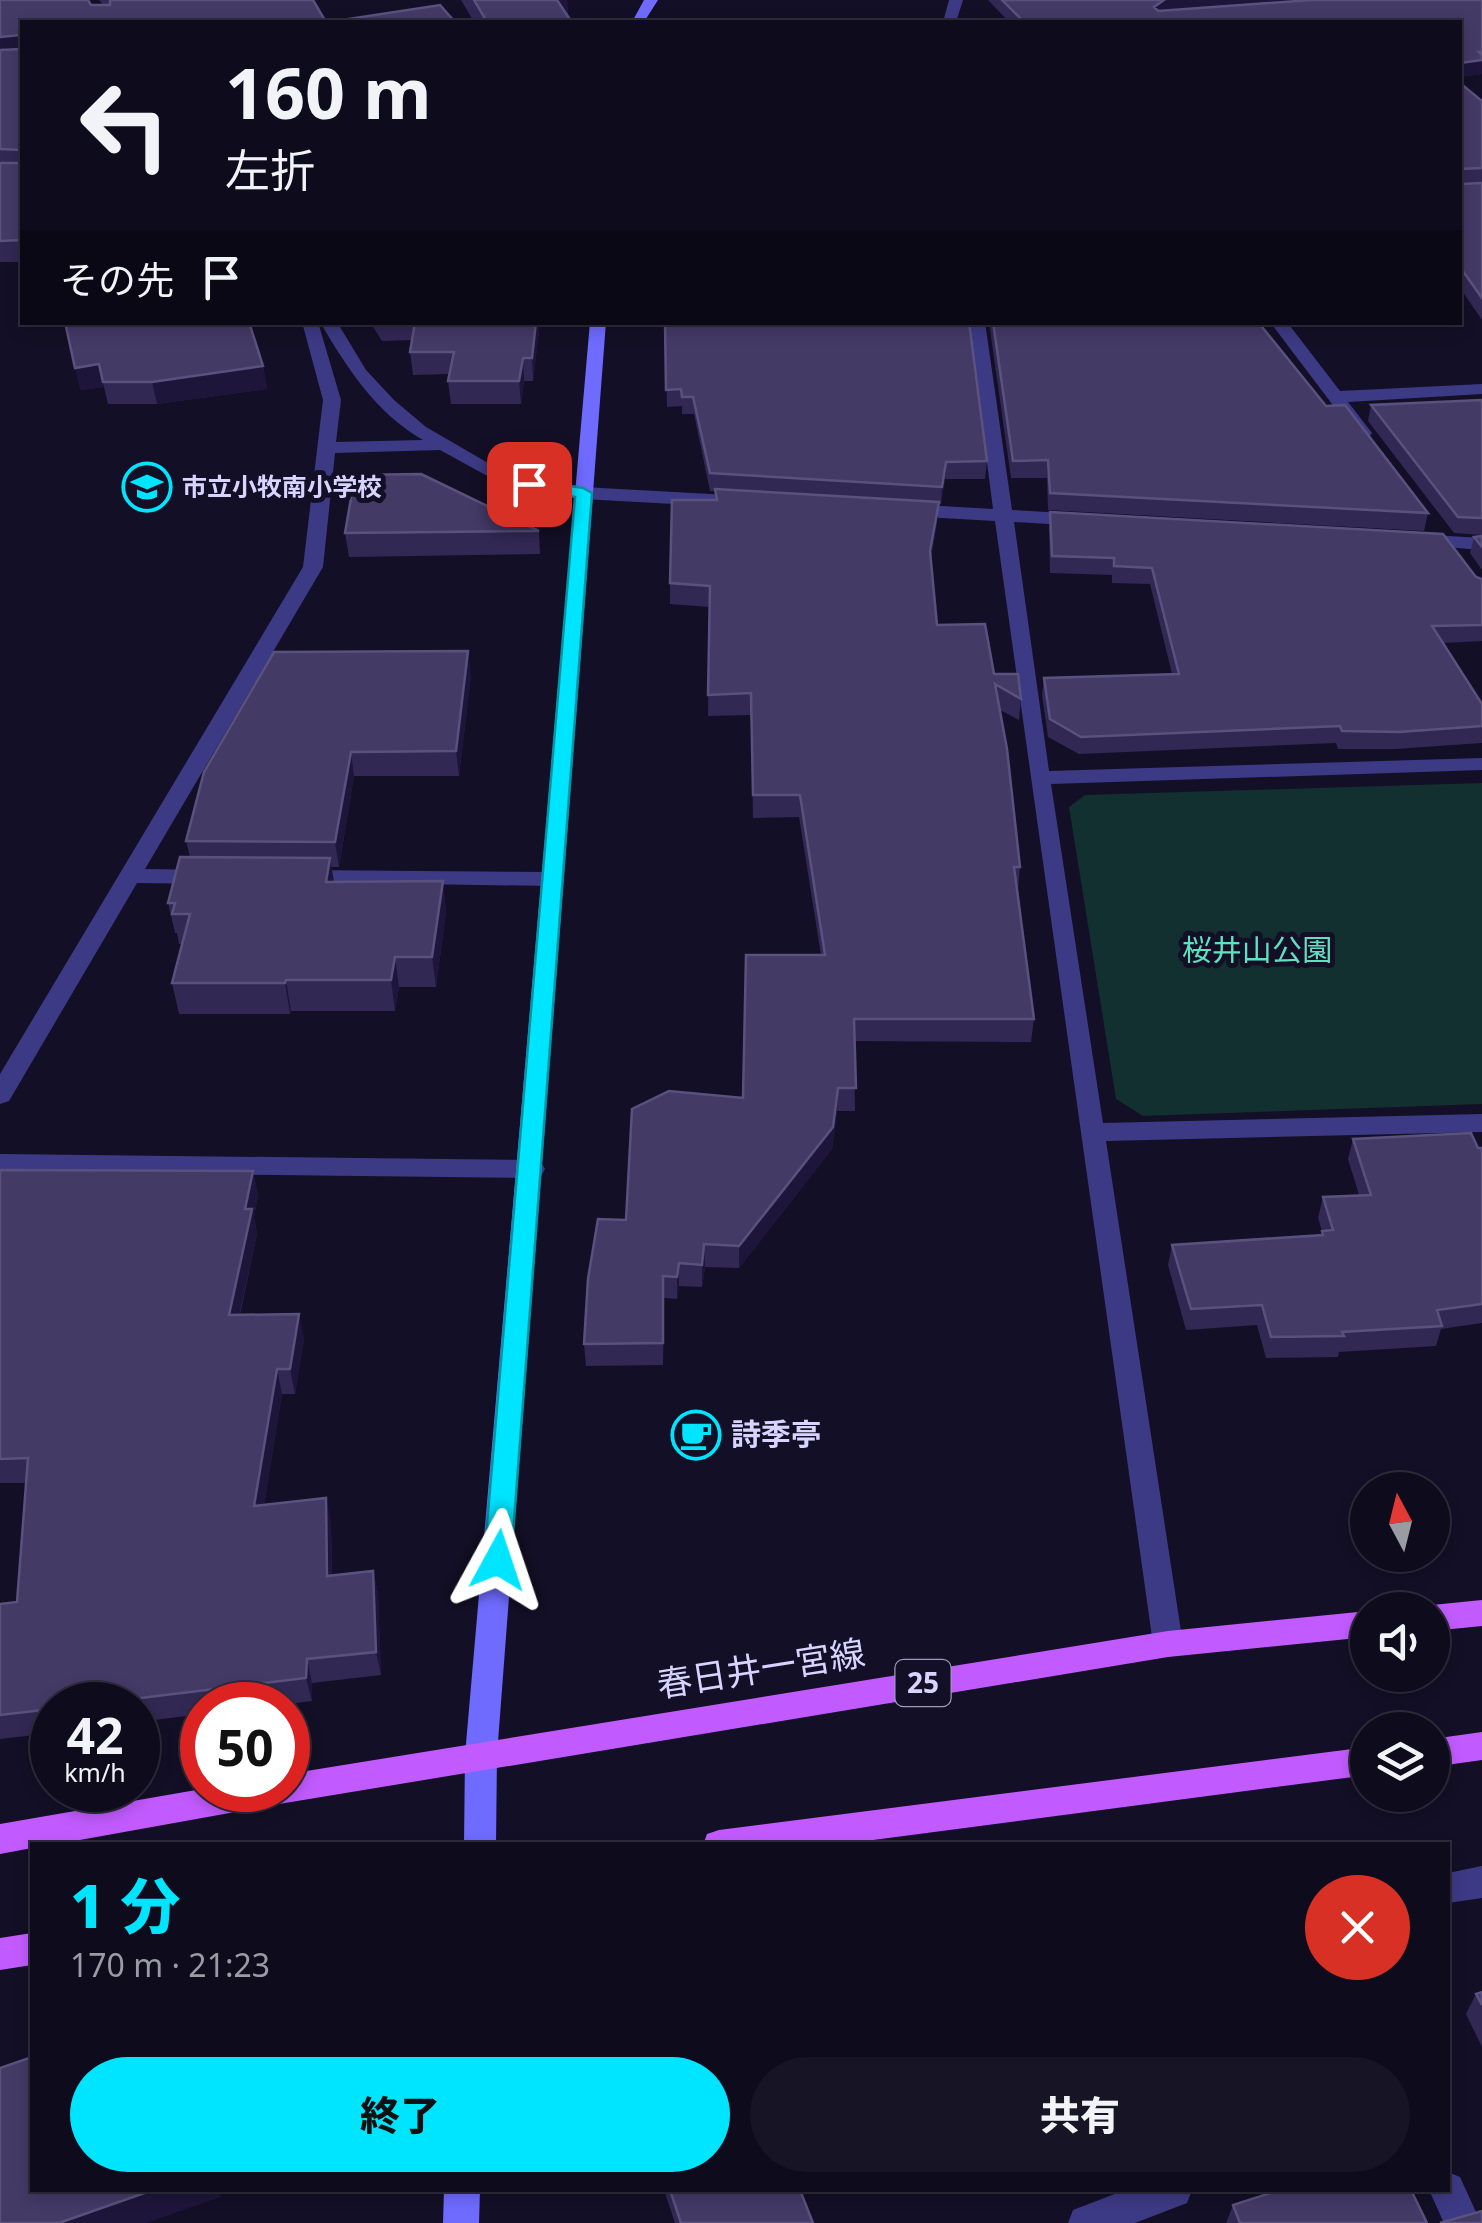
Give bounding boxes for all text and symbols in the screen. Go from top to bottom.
text: 160 m [225,44,432,140]
icon: left [60,60,190,190]
text: 左折 [225,139,315,200]
icon: arrive [194,250,249,305]
text: その先 [60,253,174,305]
pin [487,442,572,527]
icon: arrive [502,457,557,512]
school or university icon: 市立小牧南小学校 [121,461,173,513]
place label: 市立小牧南小学校 [182,469,382,503]
park label: 桜井山公園 [1182,929,1332,970]
cafe icon: 詩季亭 [670,1409,722,1461]
place label: 詩季亭 [731,1413,821,1454]
north arrow [1350,1472,1450,1572]
map controls [1350,1472,1450,1812]
position arrow [446,1508,550,1612]
button: sound [1350,1592,1450,1692]
street label: 春日井一宮線 [653,1628,868,1707]
road number: 25 [896,1660,950,1706]
speed limit sign: 50 [180,1682,310,1812]
text: 42 [66,1701,124,1769]
button: layers [1350,1712,1450,1812]
text: km/h [64,1755,126,1789]
text: 1 分 [70,1864,180,1946]
button: close [1305,1875,1410,1980]
text: 170 m · 21:23 [70,1943,270,1986]
button: 終了 [70,2057,730,2172]
button: 共有 [750,2057,1410,2172]

